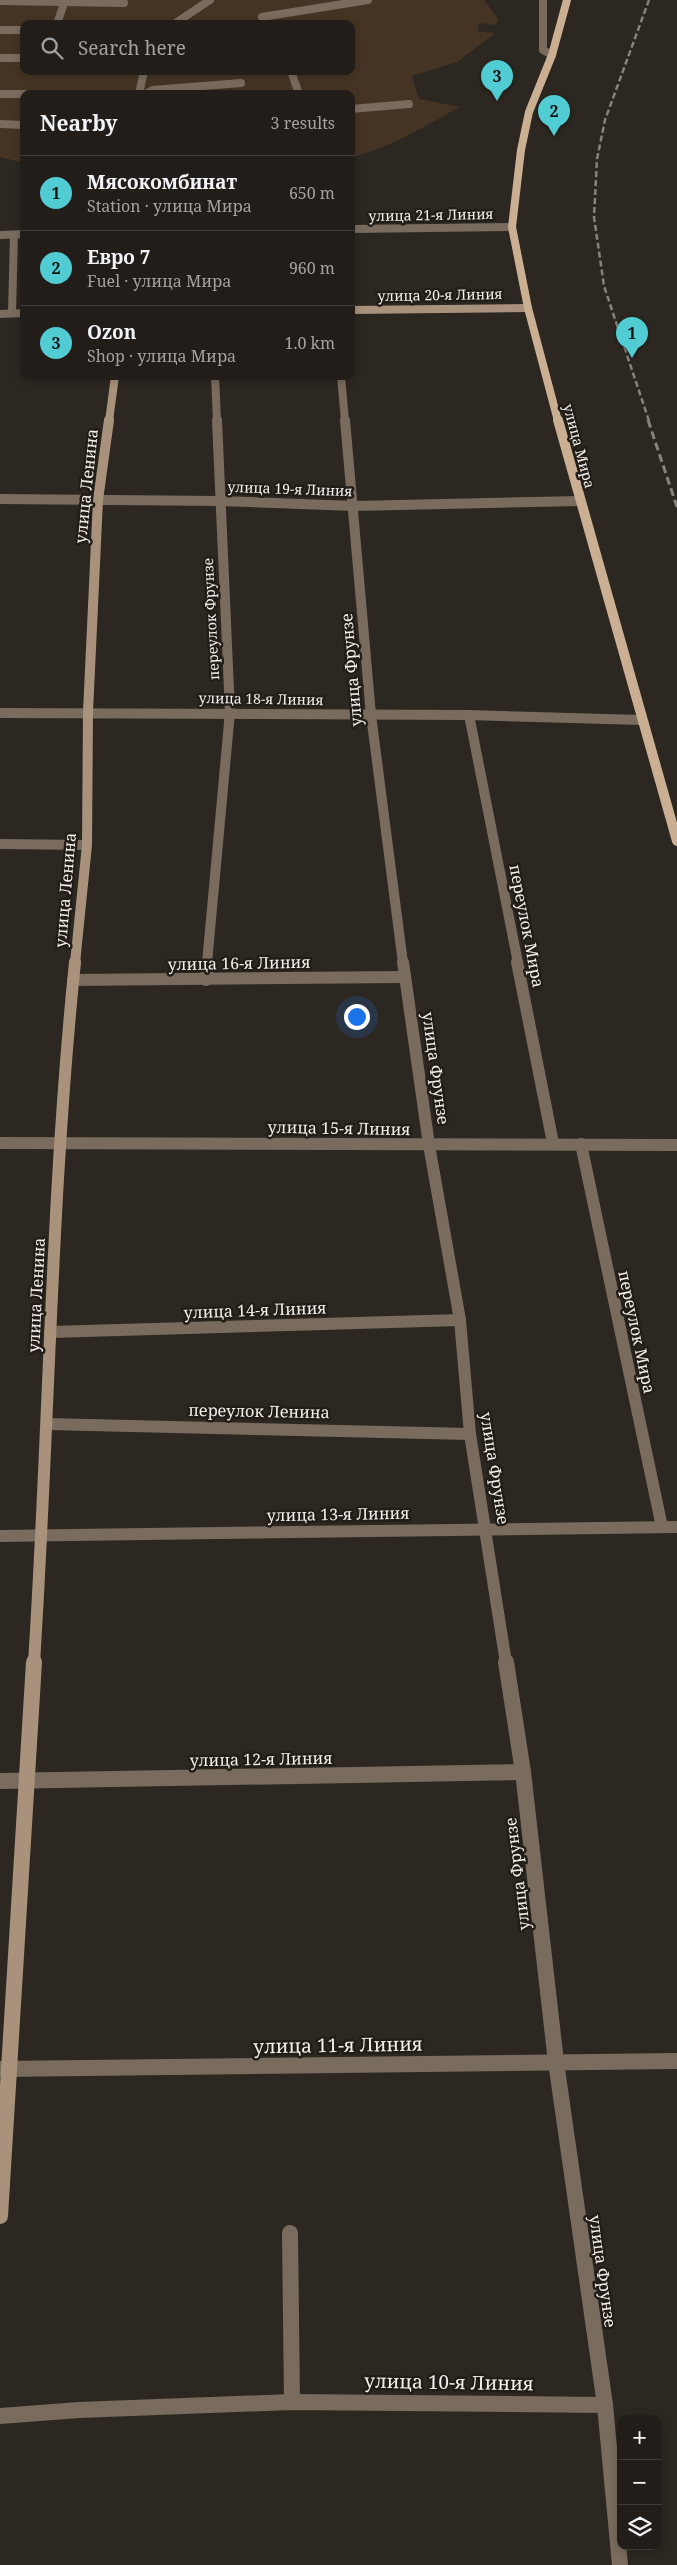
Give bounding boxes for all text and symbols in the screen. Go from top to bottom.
search box [20,20,355,75]
icon: search [38,34,66,62]
text: Search here [78,35,186,61]
pin: 3 [481,60,513,101]
pin: 2 [538,95,570,136]
text: Nearby [40,109,118,137]
text: 3 results [271,112,335,134]
text: Мясокомбинат [87,169,237,195]
text: 1 [51,182,61,204]
text: 650 m [289,182,335,204]
text: Station · улица Мира [87,195,252,217]
street label: улица 21-я Линия [368,204,494,225]
text: Евро 7 [87,244,150,270]
text: 2 [51,257,61,279]
text: 960 m [289,257,335,279]
text: Fuel · улица Мира [87,270,231,292]
street label: улица 20-я Линия [377,284,503,305]
pin: 1 [616,317,648,358]
text: Ozon [87,319,136,345]
text: 3 [51,332,61,354]
text: 1.0 km [284,332,335,354]
text: Shop · улица Мира [87,345,236,367]
street label: улица Мира [559,402,600,490]
street label: улица Ленина [69,428,103,544]
street label: улица 19-я Линия [227,477,353,500]
street label: переулок Фрунзе [198,558,223,681]
street label: улица Фрунзе [335,613,367,727]
street label: улица 18-я Линия [198,688,324,709]
street label: улица Ленина [49,832,81,948]
street label: переулок Мира [504,863,550,989]
street label: улица 16-я Линия [167,951,311,975]
your location [344,1004,370,1030]
street label: улица Фрунзе [417,1010,455,1126]
street label: улица 15-я Линия [267,1116,411,1140]
street label: улица Ленина [22,1237,50,1353]
street label: переулок Мира [613,1269,661,1395]
street label: улица 14-я Линия [183,1297,327,1323]
street label: переулок Ленина [188,1399,330,1423]
street label: улица Фрунзе [475,1410,515,1526]
street label: улица 13-я Линия [266,1502,410,1526]
street label: улица 12-я Линия [189,1747,333,1771]
street label: улица Фрунзе [499,1816,535,1932]
street label: улица 11-я Линия [253,2031,423,2059]
street label: улица Фрунзе [584,2213,622,2329]
street label: улица 10-я Линия [364,2368,534,2396]
map controls [617,2415,662,2550]
button: + [617,2415,662,2460]
button: − [617,2460,662,2505]
button: layers [617,2505,662,2550]

